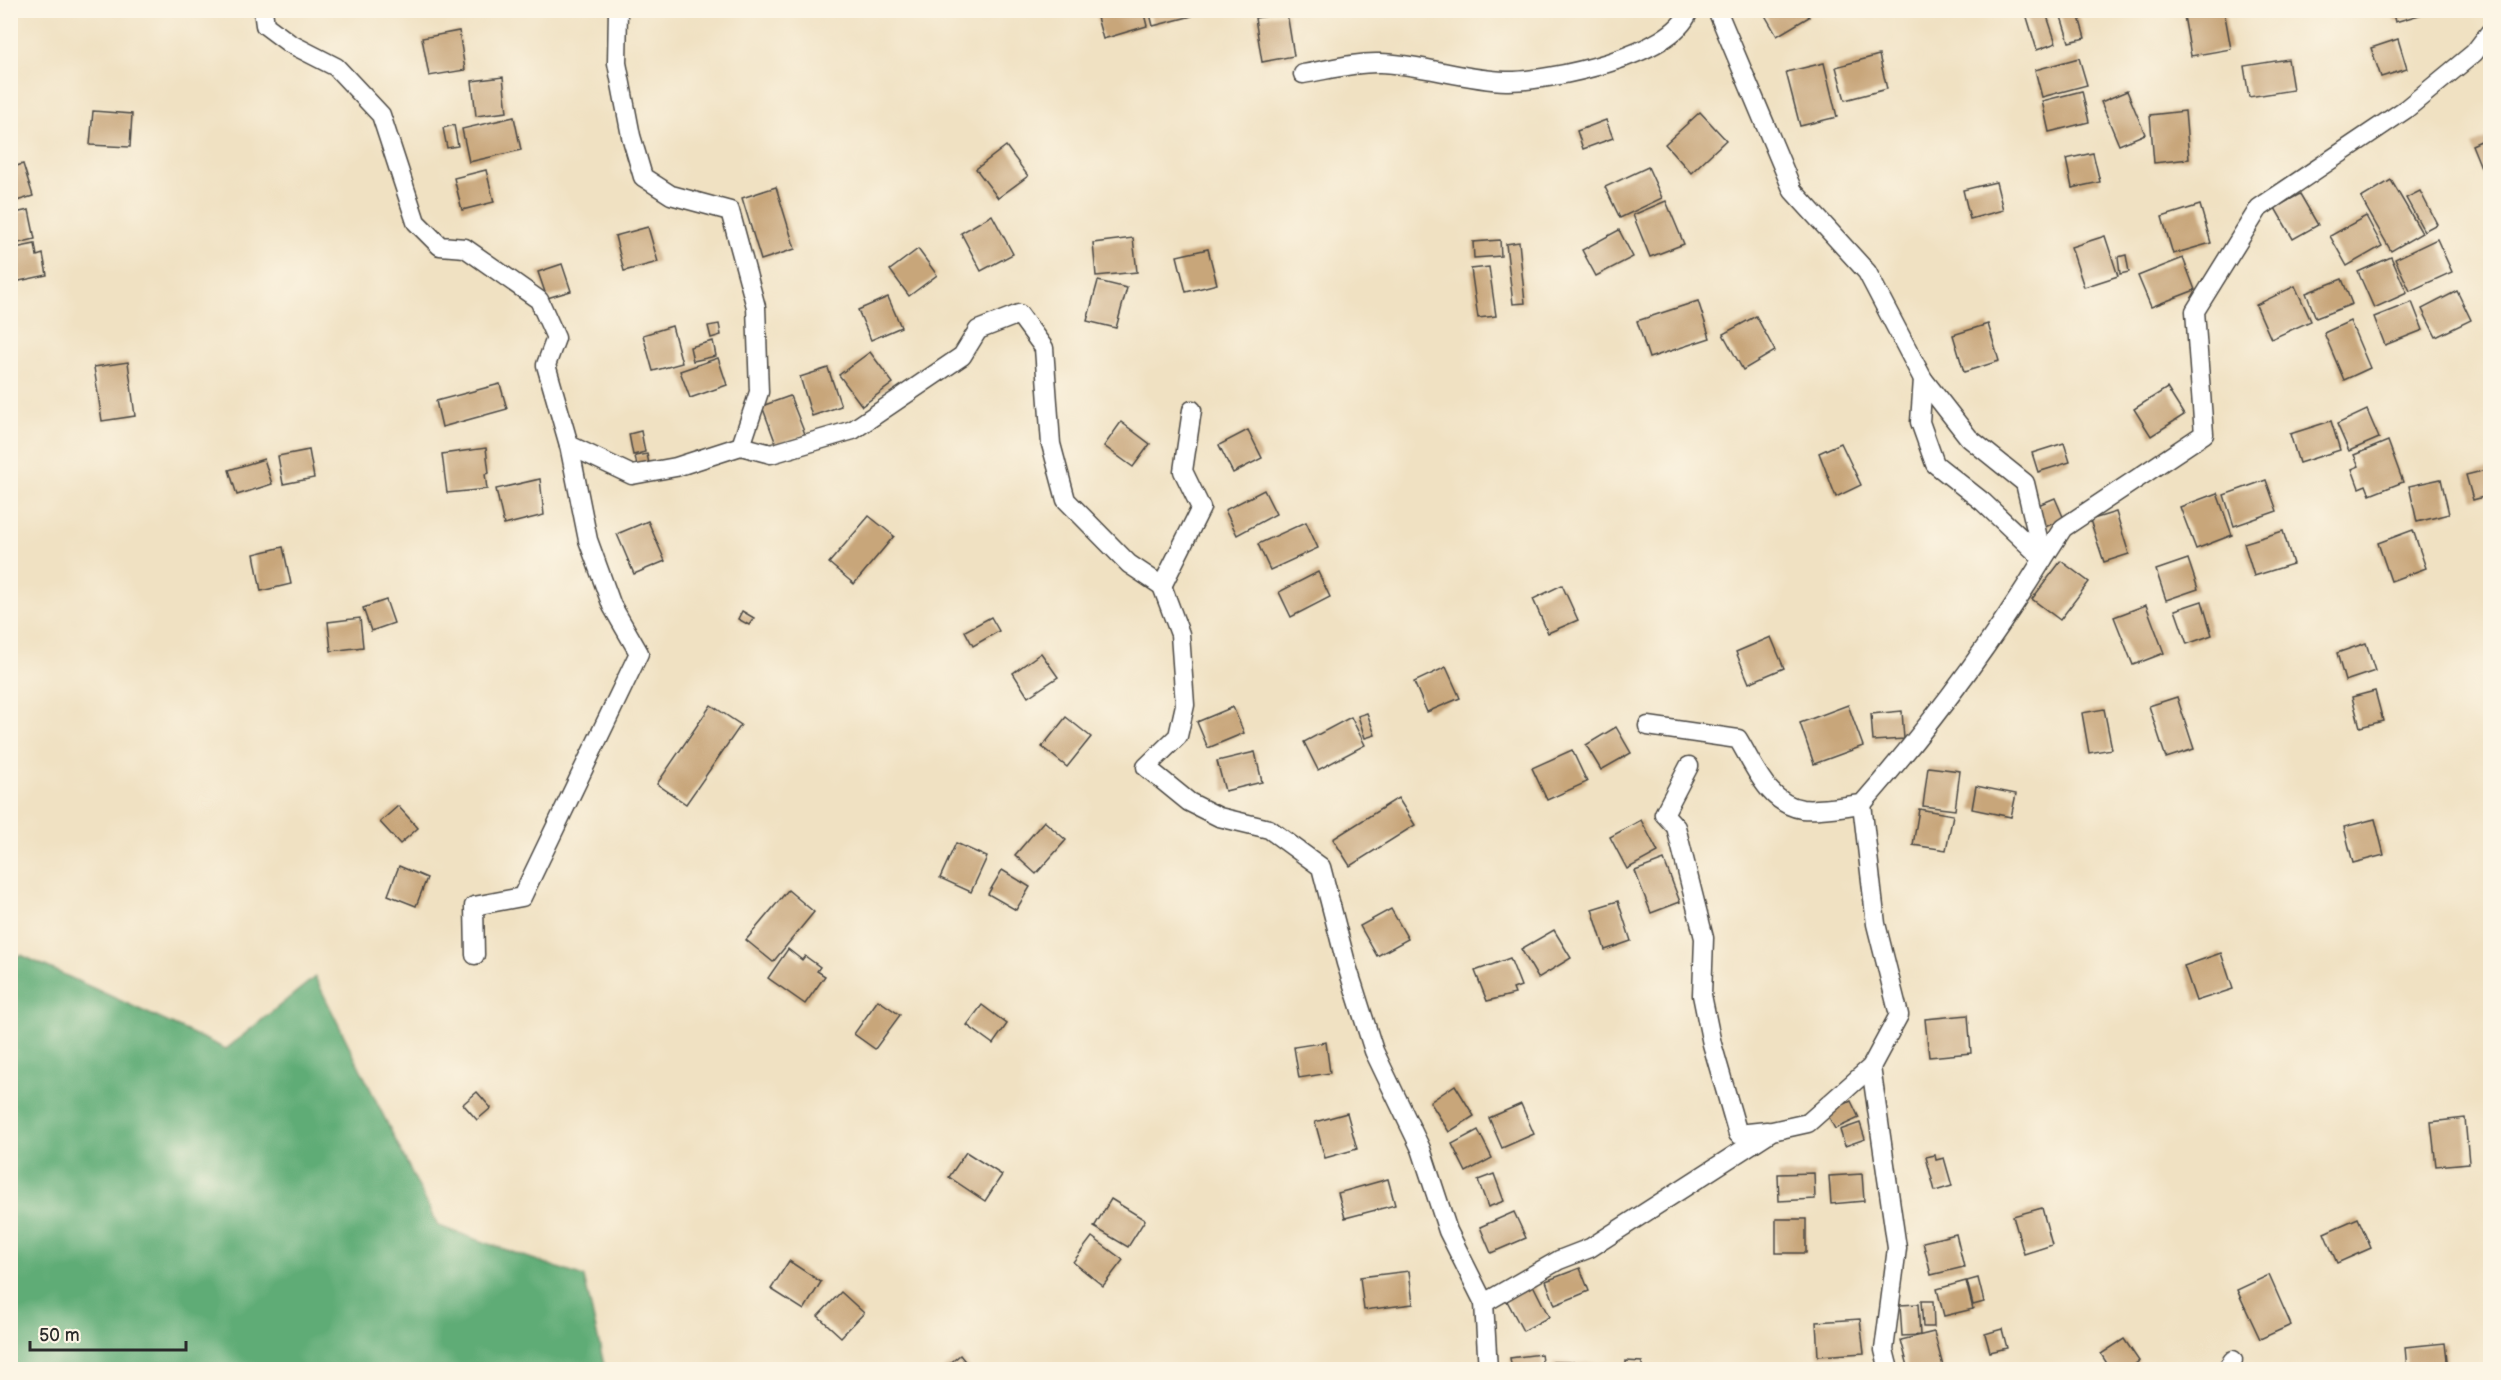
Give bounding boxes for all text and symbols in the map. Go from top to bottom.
scale bar [30,1314,186,1352]
text: 50 m [39,1325,80,1346]

